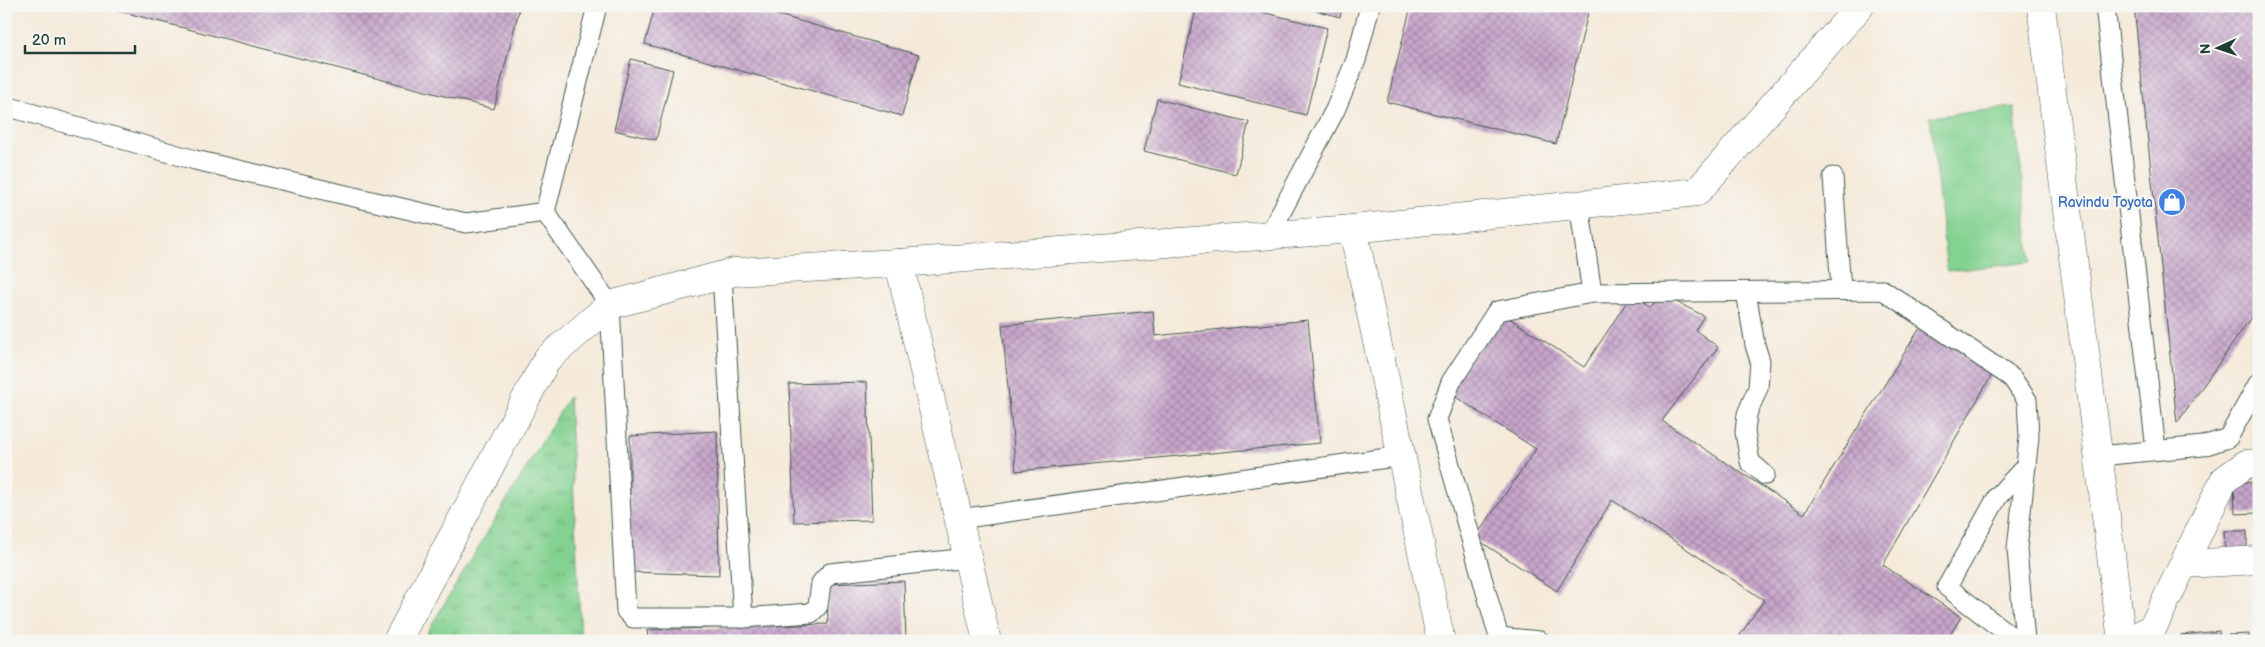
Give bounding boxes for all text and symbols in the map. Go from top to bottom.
scale bar [25,22,135,54]
north arrow [2192,22,2242,72]
text: 20 m [32,31,66,50]
text: N [2197,43,2214,54]
shop icon: Ravindu Toyota [2157,187,2187,217]
place label: Ravindu Toyota [2058,194,2153,211]

